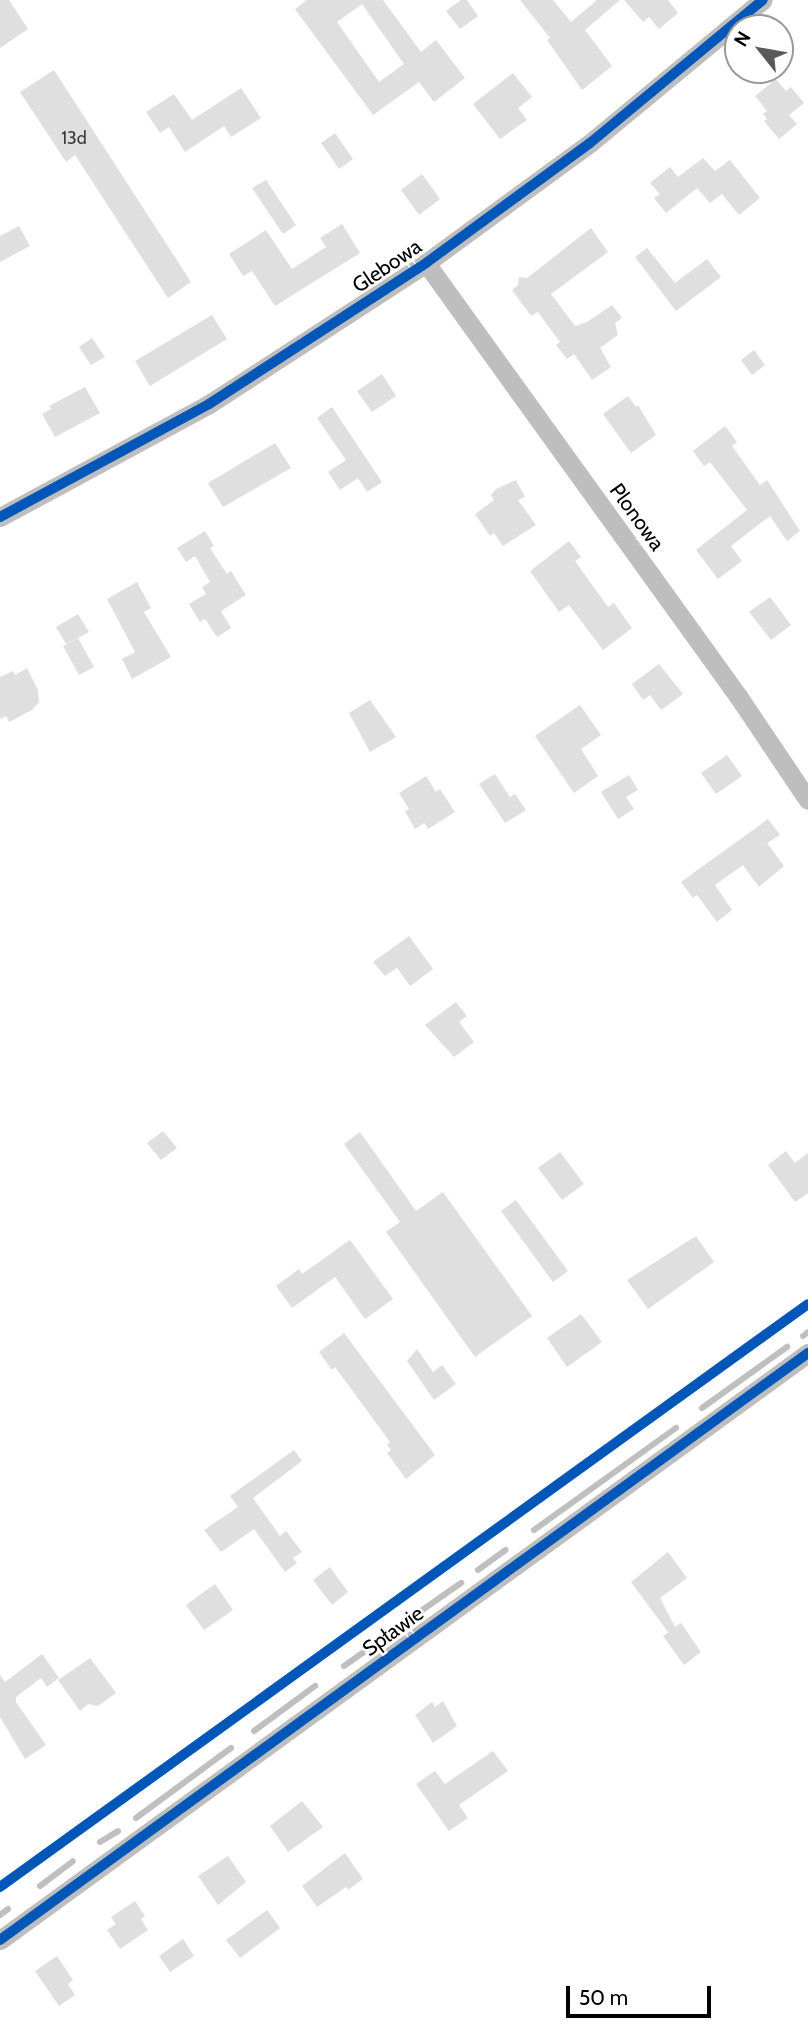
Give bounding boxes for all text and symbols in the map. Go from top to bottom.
north arrow [724,14,794,84]
text: N [729,27,756,51]
house number: 13d [61,127,87,149]
street label: Glebowa [348,234,426,298]
street label: Plonowa [604,479,670,555]
street label: Spławie [358,1601,428,1661]
scale bar [570,1972,715,2016]
text: 50 m [579,1985,628,2010]

